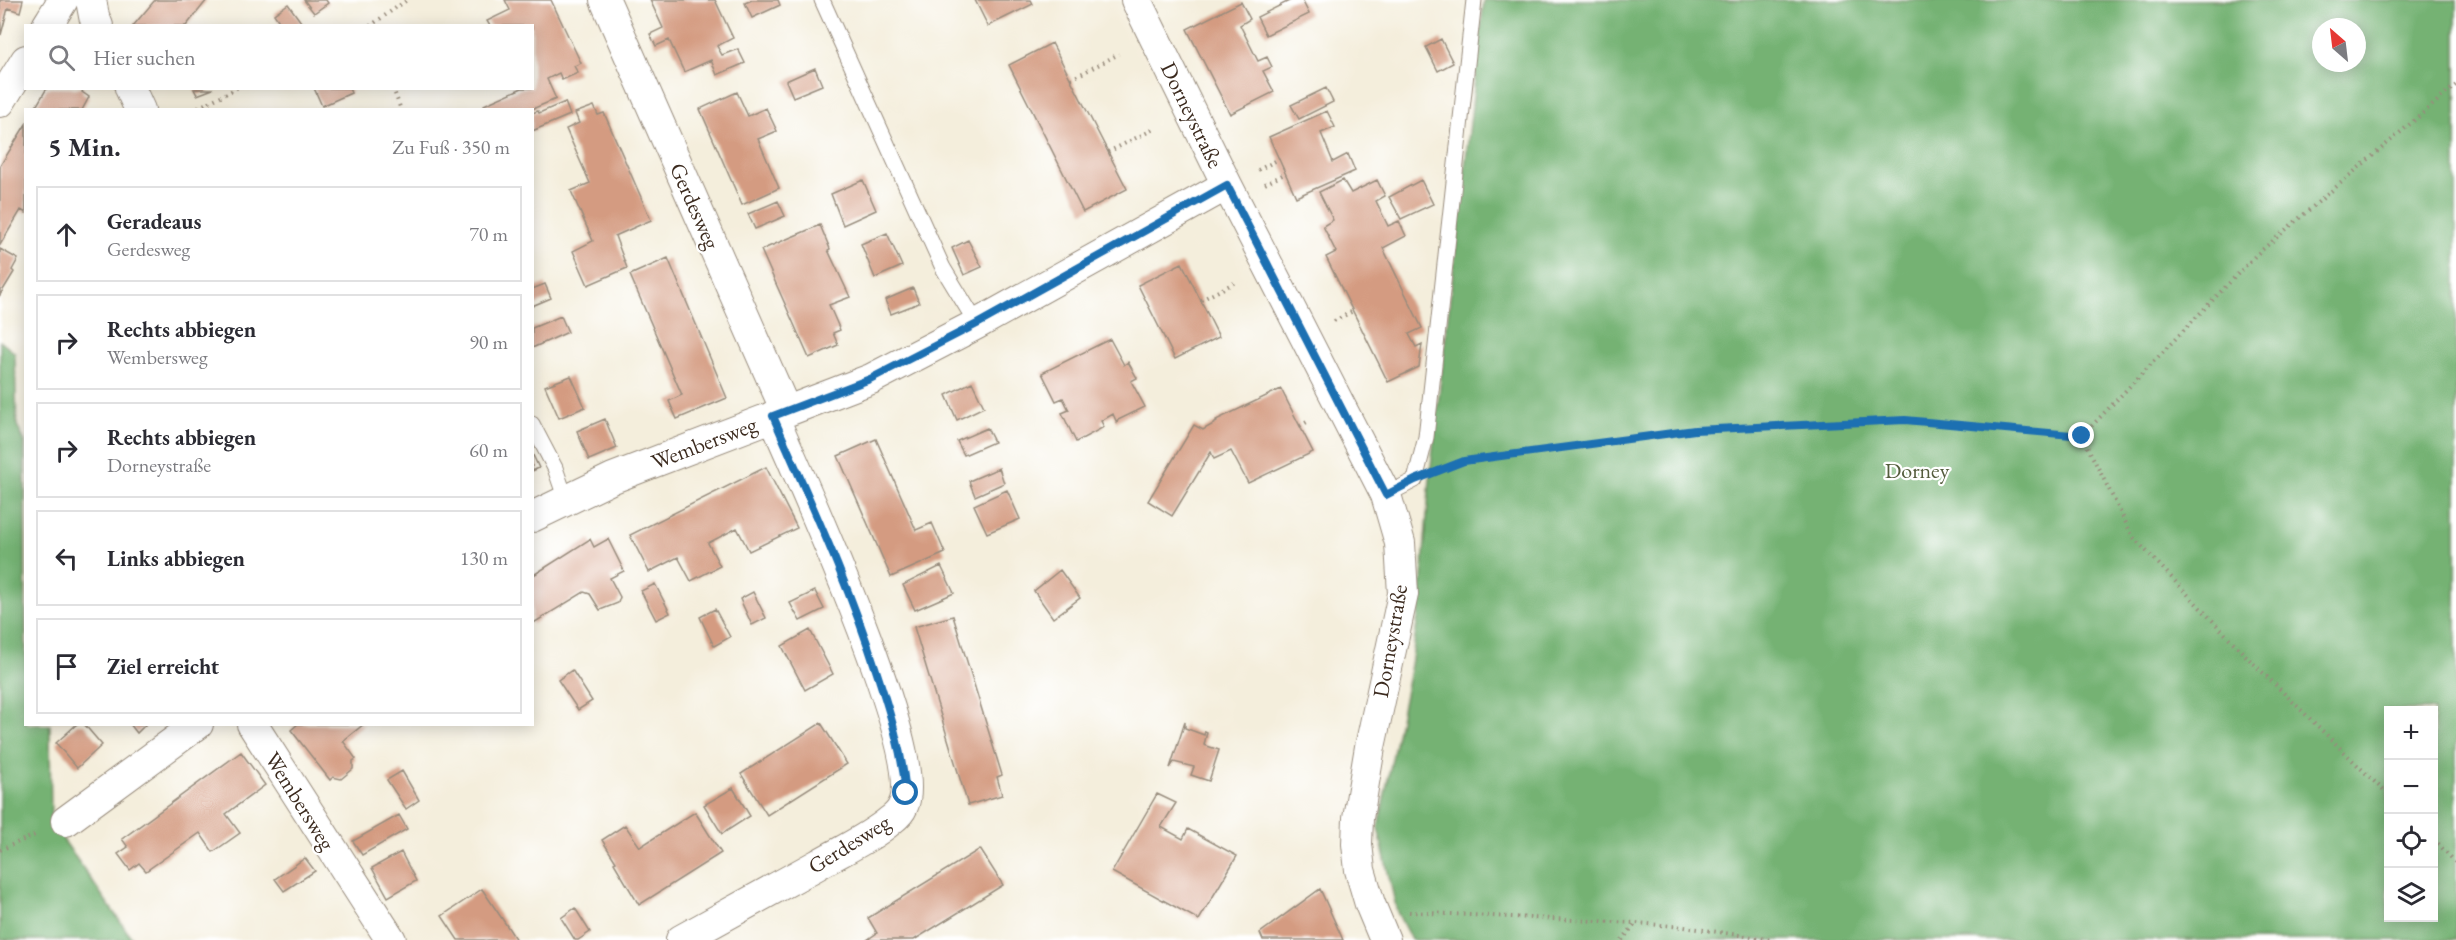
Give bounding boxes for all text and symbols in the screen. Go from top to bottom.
north arrow [2312,18,2366,72]
search box [24,24,534,90]
icon: search [45,41,78,74]
text: Hier suchen [93,43,196,72]
street label: Dorneystraße [1154,57,1230,173]
text: 5 Min. [48,130,121,164]
text: Zu Fuß · 350 m [392,134,510,160]
street label: Gerdesweg [663,158,727,254]
text: Geradeaus [107,207,201,236]
icon: ahead [50,218,83,251]
text: 70 m [469,221,508,247]
text: Gerdesweg [107,236,190,262]
text: Rechts abbiegen [107,315,256,344]
icon: right [50,326,83,359]
text: 90 m [469,329,508,355]
text: Wembersweg [107,344,208,370]
street label: Wembersweg [647,409,761,476]
route end [2068,422,2094,448]
text: Rechts abbiegen [107,423,256,452]
icon: right [50,434,83,467]
text: 60 m [469,437,508,463]
text: Dorneystraße [107,452,211,478]
park label: Dorney [1885,456,1950,485]
icon: left [50,542,83,575]
text: Links abbiegen [107,544,245,573]
text: 130 m [460,545,508,571]
street label: Dorneystraße [1366,582,1414,700]
icon: arrive [50,650,83,683]
text: Ziel erreicht [107,652,219,681]
map controls [2384,706,2438,922]
button: + [2384,706,2438,760]
street label: Wembersweg [258,746,342,856]
button: − [2384,760,2438,814]
route start [892,779,918,805]
street label: Gerdesweg [803,807,896,881]
button: locate [2384,814,2438,868]
button: layers [2384,868,2438,922]

